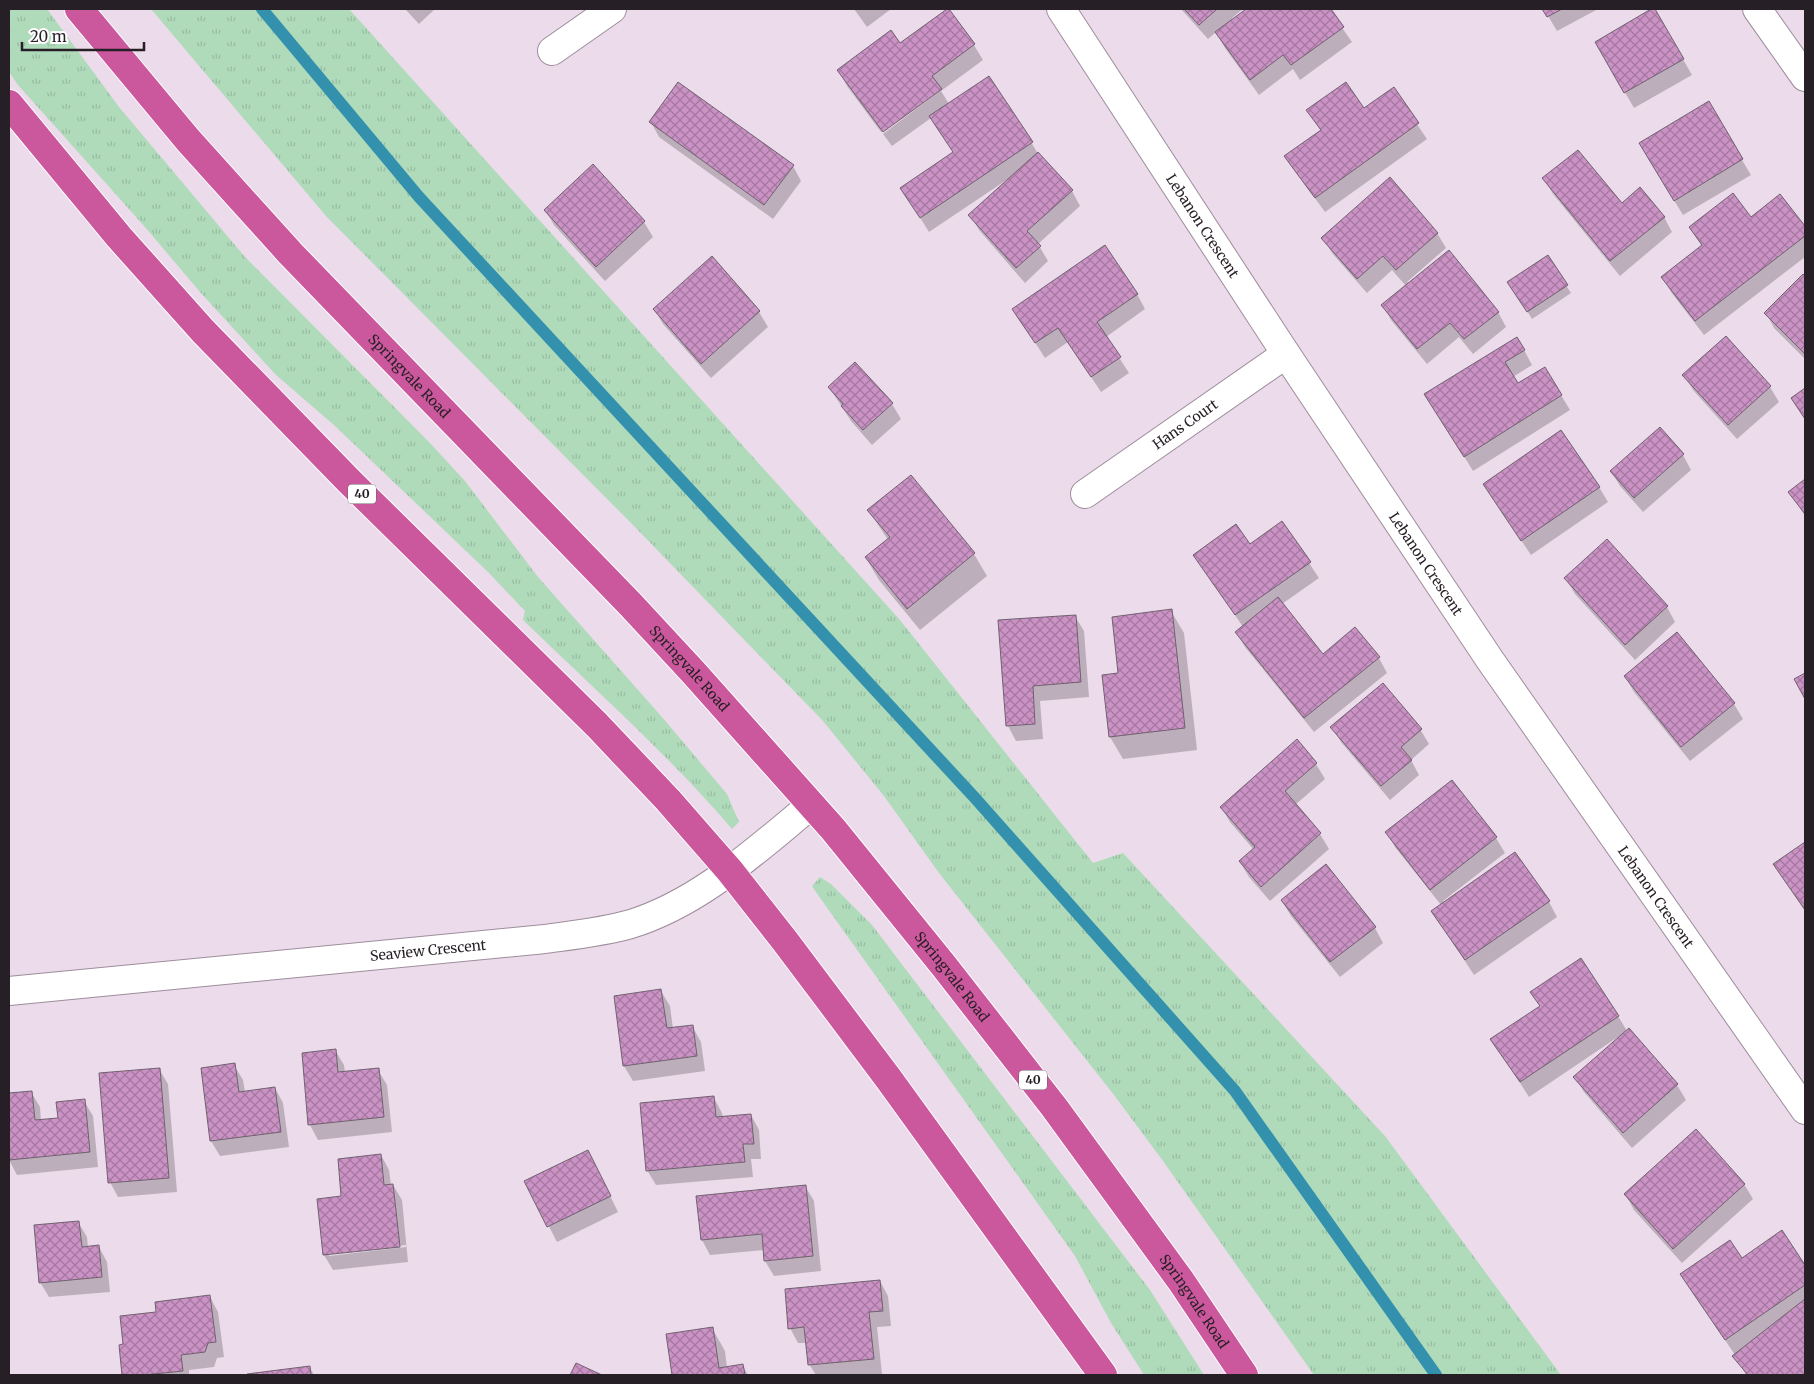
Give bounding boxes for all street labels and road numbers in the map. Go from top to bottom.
street label: Lebanon Crescent [1162,171,1243,282]
street label: Springvale Road [364,330,454,422]
street label: Hans Court [1149,395,1222,453]
road number: 40 [348,484,376,504]
street label: Lebanon Crescent [1385,509,1467,619]
street label: Springvale Road [646,622,733,716]
street label: Lebanon Crescent [1614,843,1698,952]
street label: Springvale Road [911,928,993,1026]
street label: Seaview Crescent [369,936,487,965]
road number: 40 [1019,1070,1047,1090]
street label: Springvale Road [1155,1251,1233,1352]

